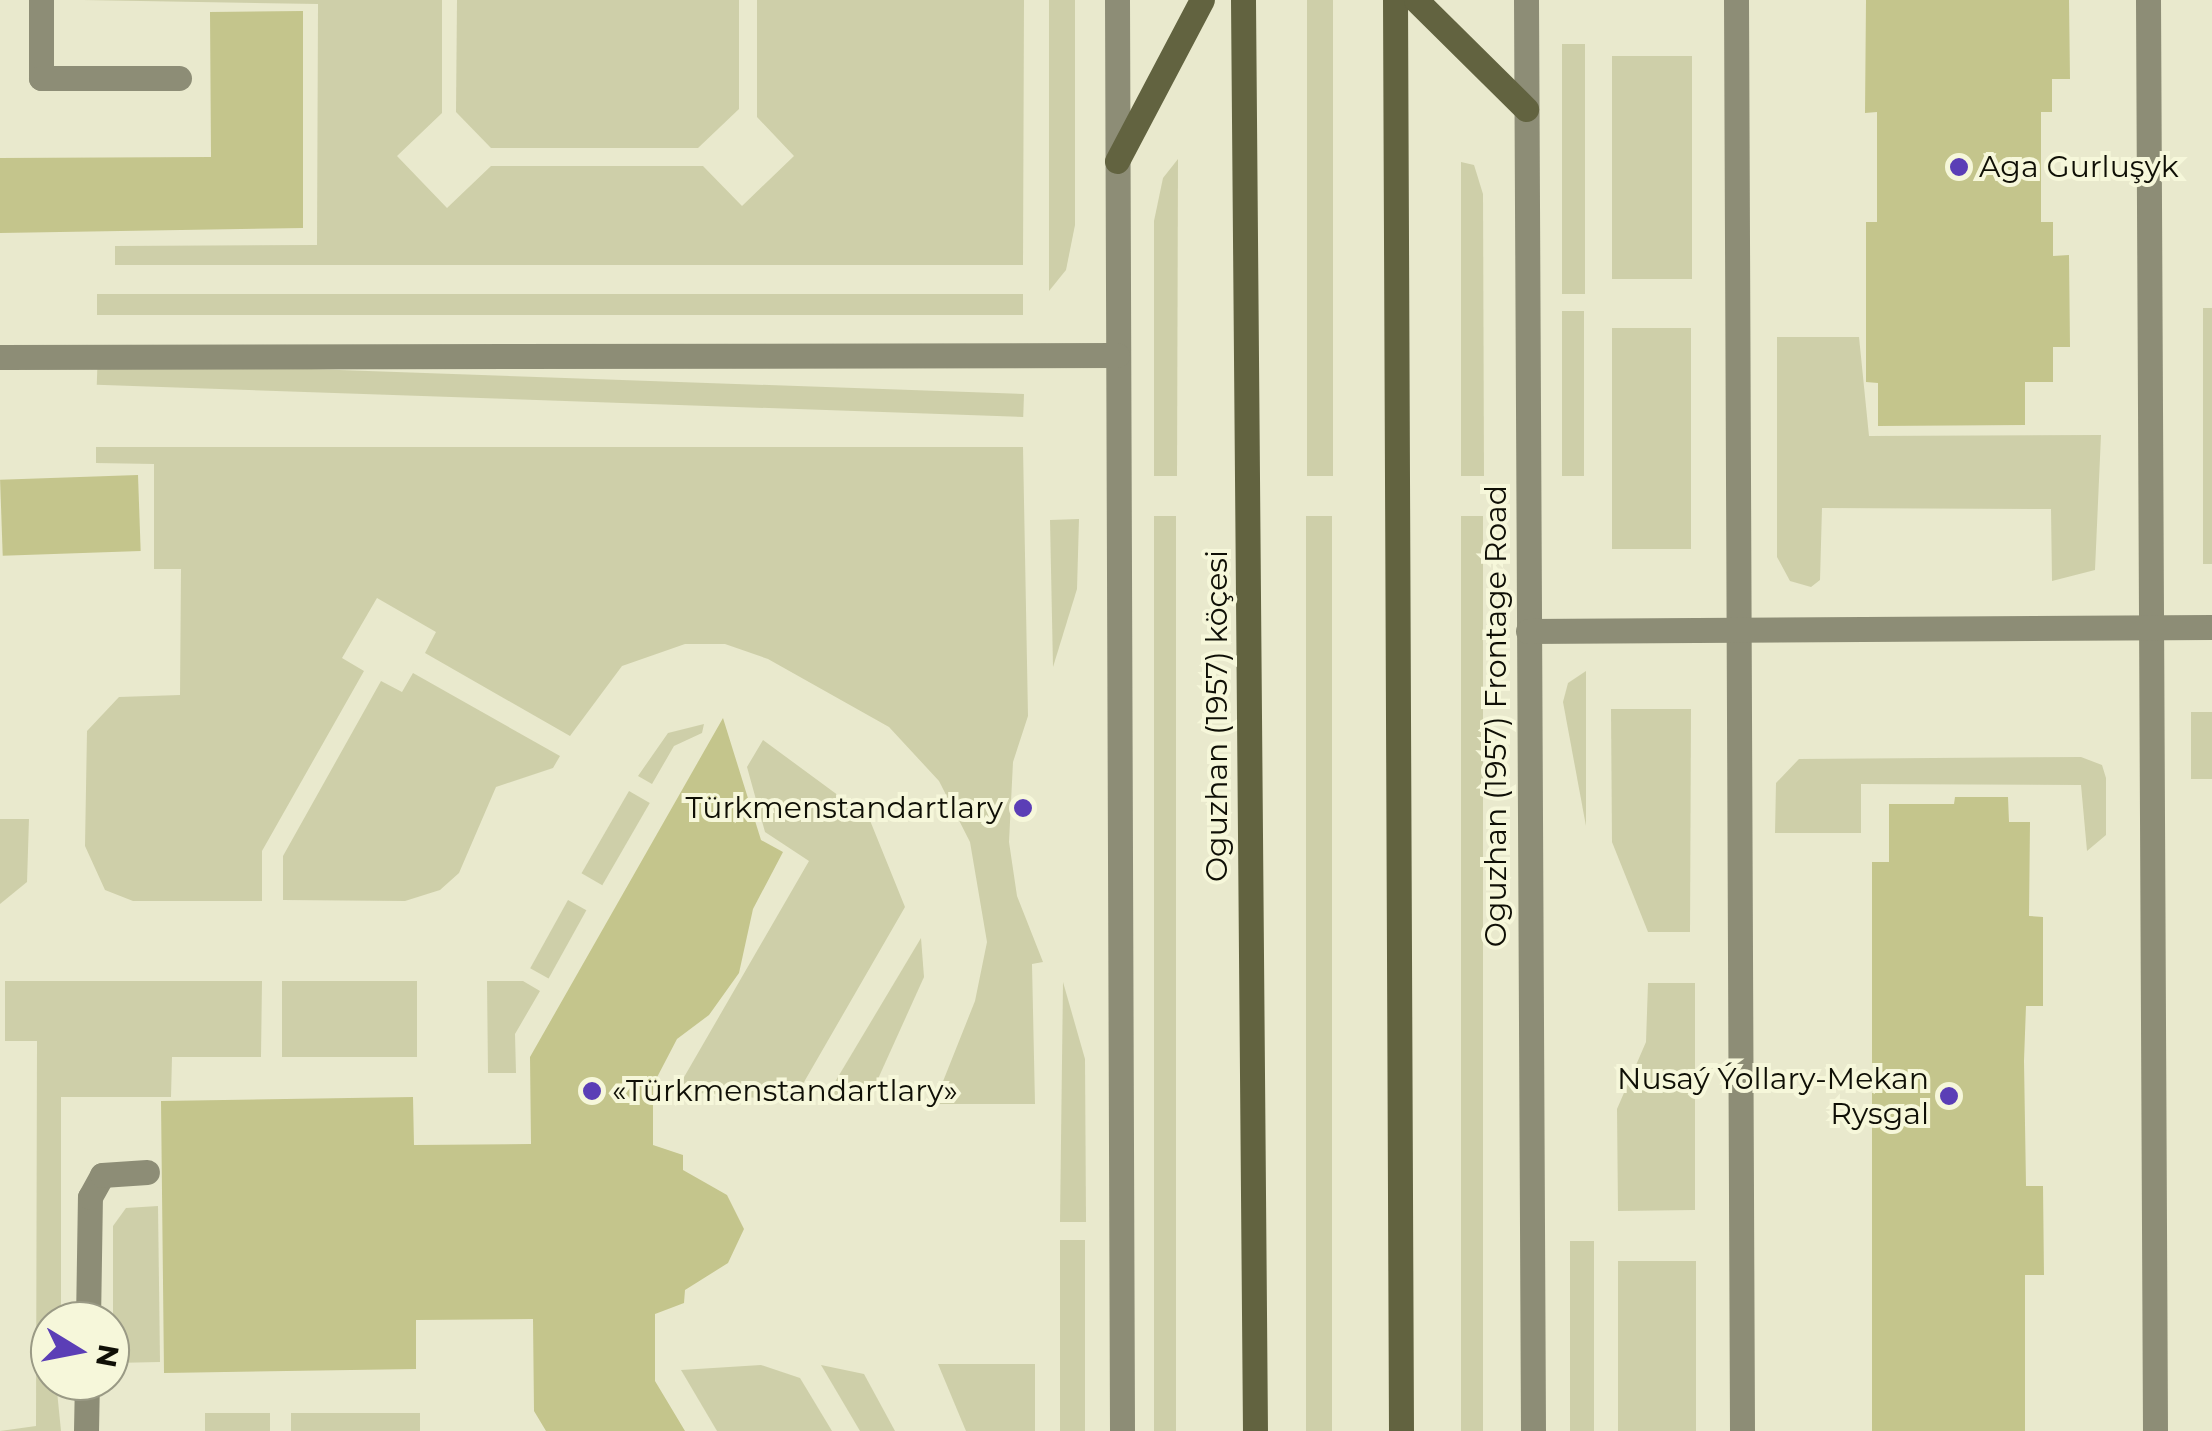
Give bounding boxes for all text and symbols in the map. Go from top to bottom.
place label: Aga Gurluşyk [1979,149,2179,185]
marker: Aga Gurluşyk [1948,156,1970,178]
street label: Oguzhan (1957) Frontage Road [1478,485,1514,947]
street label: Oguzhan (1957) köçesi [1199,550,1235,882]
place label: Türkmenstandartlary [686,790,1003,826]
marker: Türkmenstandartlary [1012,797,1034,819]
place label: Nusaý Ýollary-Mekan Rysgal [1617,1061,1929,1132]
place label: «Türkmenstandartlary» [612,1073,958,1109]
marker: «Türkmenstandartlary» [581,1080,603,1102]
marker: Nusaý Ýollary-Mekan Rysgal [1938,1085,1960,1107]
north arrow [30,1301,130,1401]
text: N [89,1342,126,1370]

